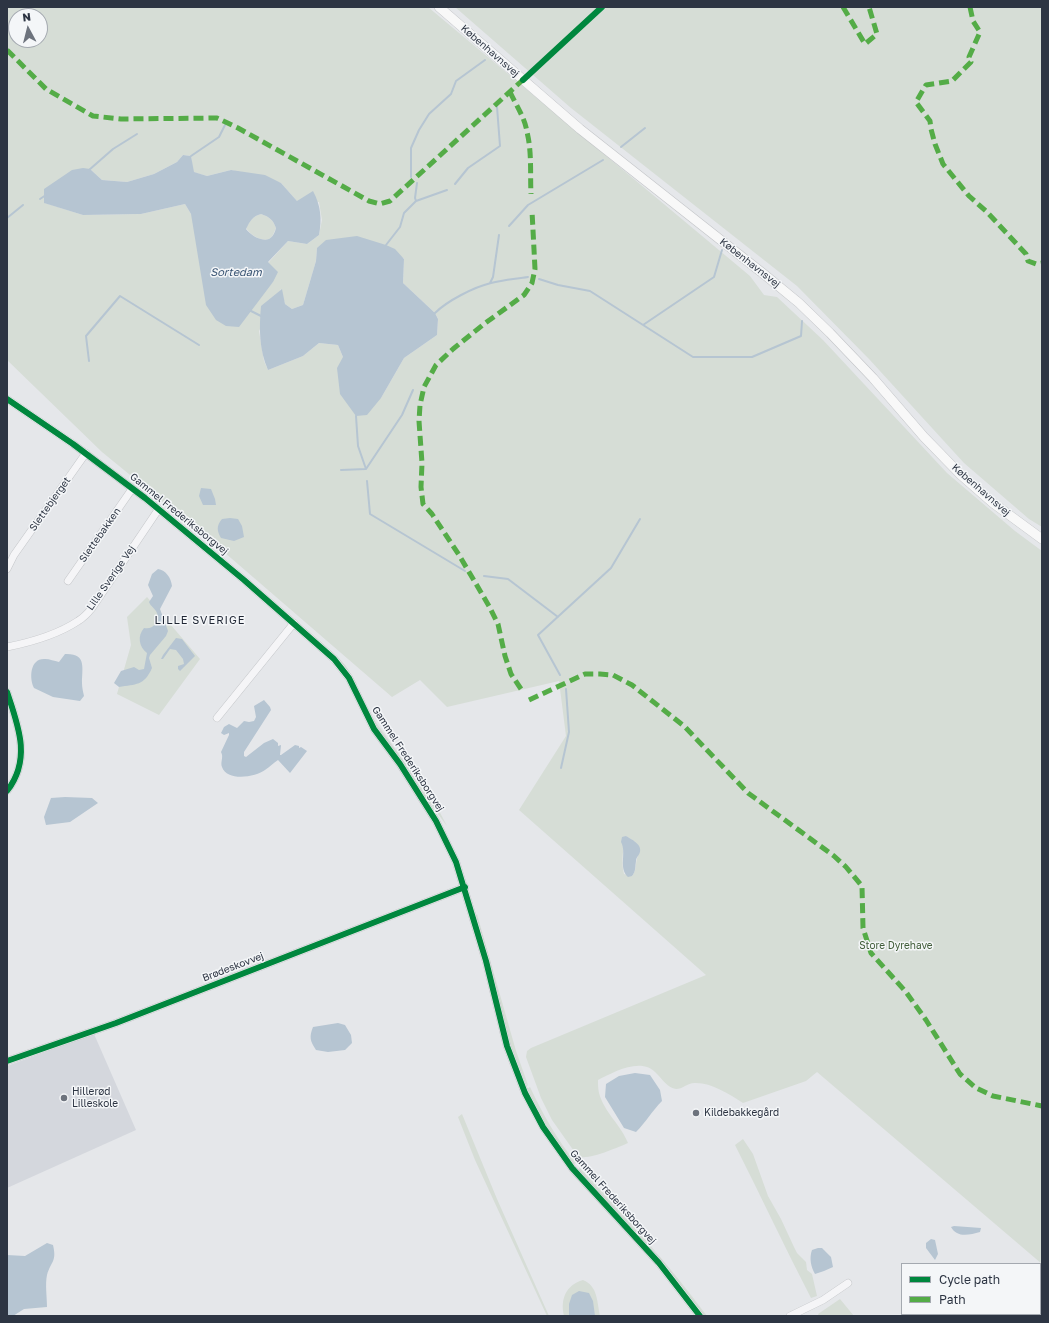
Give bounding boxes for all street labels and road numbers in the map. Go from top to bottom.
street label: Københavnsvej [458,22,522,80]
street label: Københavnsvej [717,236,783,290]
street label: Københavnsvej [949,461,1013,519]
street label: Gammel Frederiksborgvej [127,471,231,557]
street label: Slettebjerget [27,475,73,533]
street label: Slettebakken [77,505,123,565]
street label: Lille Sverige Vej [84,543,138,613]
street label: Gammel Frederiksborgvej [369,704,447,814]
street label: Brødeskovvej [201,950,265,984]
street label: Gammel Frederiksborgvej [567,1147,659,1247]

